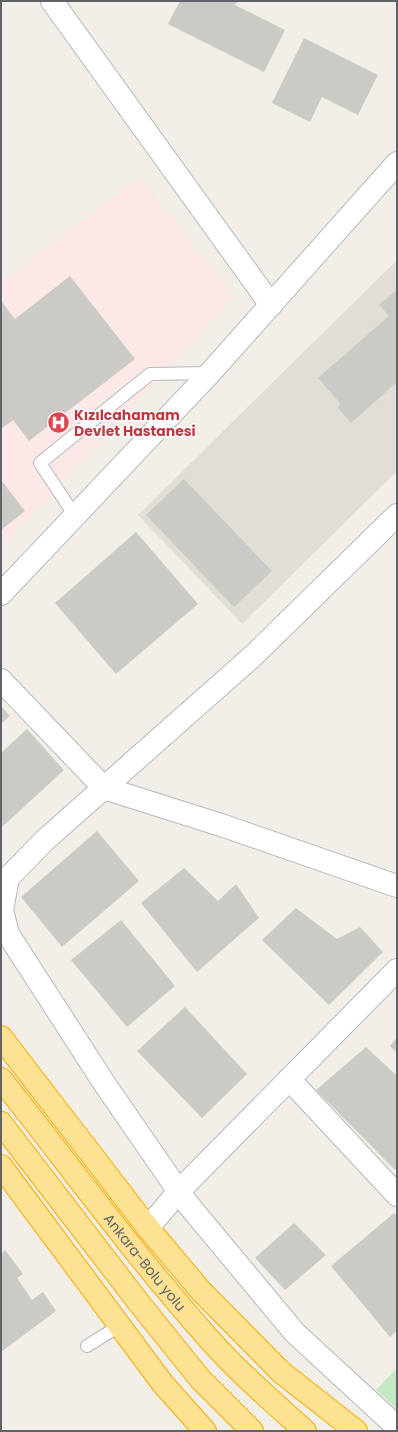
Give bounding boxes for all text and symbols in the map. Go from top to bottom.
place label: Kızılcahamam Devlet Hastanesi [74,405,196,441]
hospital icon: Kızılcahamam Devlet Hastanesi [46,410,72,436]
street label: Ankara-Bolu yolu [99,1209,190,1315]

